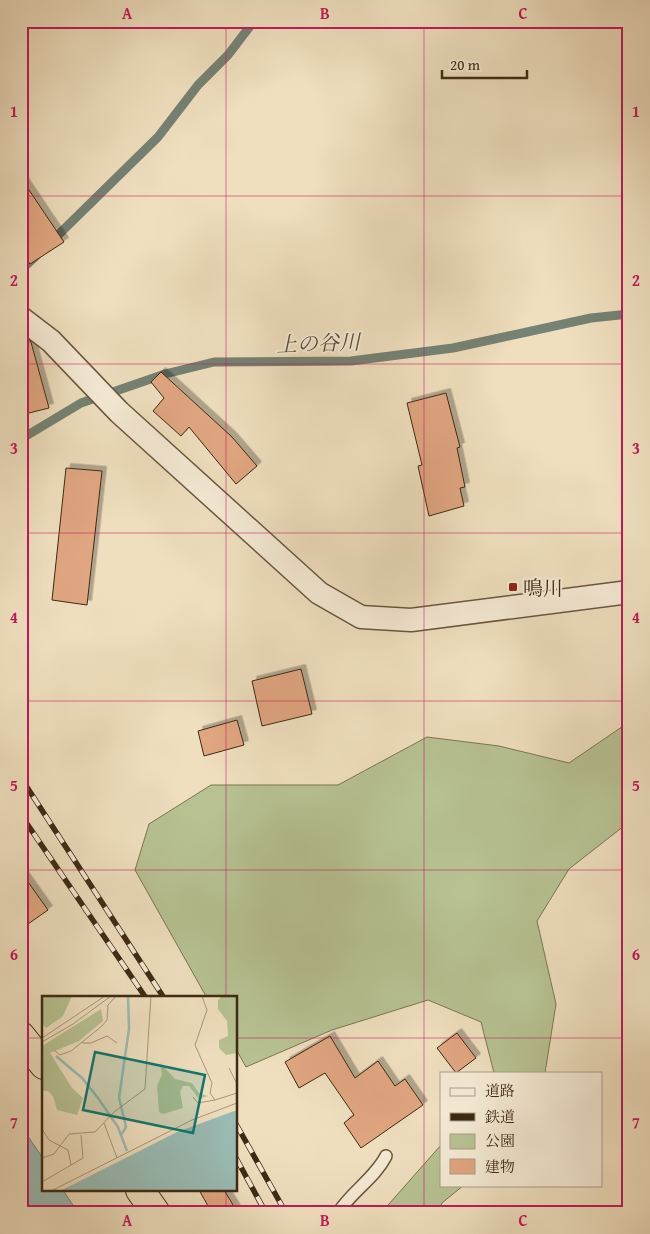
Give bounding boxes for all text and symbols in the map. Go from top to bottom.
text: A [122,1,133,25]
text: B [320,1,330,25]
text: C [518,1,528,25]
scale bar [442,48,528,80]
text: 20 m [450,54,481,75]
text: 1 [10,99,18,123]
text: 1 [632,99,640,123]
text: 2 [10,268,18,292]
text: 2 [632,268,640,292]
water label: 上の谷川 [275,326,363,360]
text: 3 [10,436,18,460]
text: 3 [632,436,640,460]
place label: 鳴川 [523,573,563,602]
marker: 鳴川 [507,581,519,593]
text: 4 [10,605,18,629]
text: 4 [632,605,640,629]
text: 5 [10,773,18,797]
text: 5 [632,773,640,797]
text: 6 [10,942,18,966]
text: 6 [632,942,640,966]
inset map [42,996,238,1192]
legend [440,1072,602,1186]
text: 道路 [485,1080,515,1101]
text: 鉄道 [485,1106,515,1127]
text: 7 [10,1110,18,1134]
text: 7 [632,1110,640,1134]
text: 公園 [485,1130,515,1151]
text: 建物 [485,1156,515,1177]
text: A [122,1208,133,1232]
text: B [320,1208,330,1232]
text: C [518,1208,528,1232]

